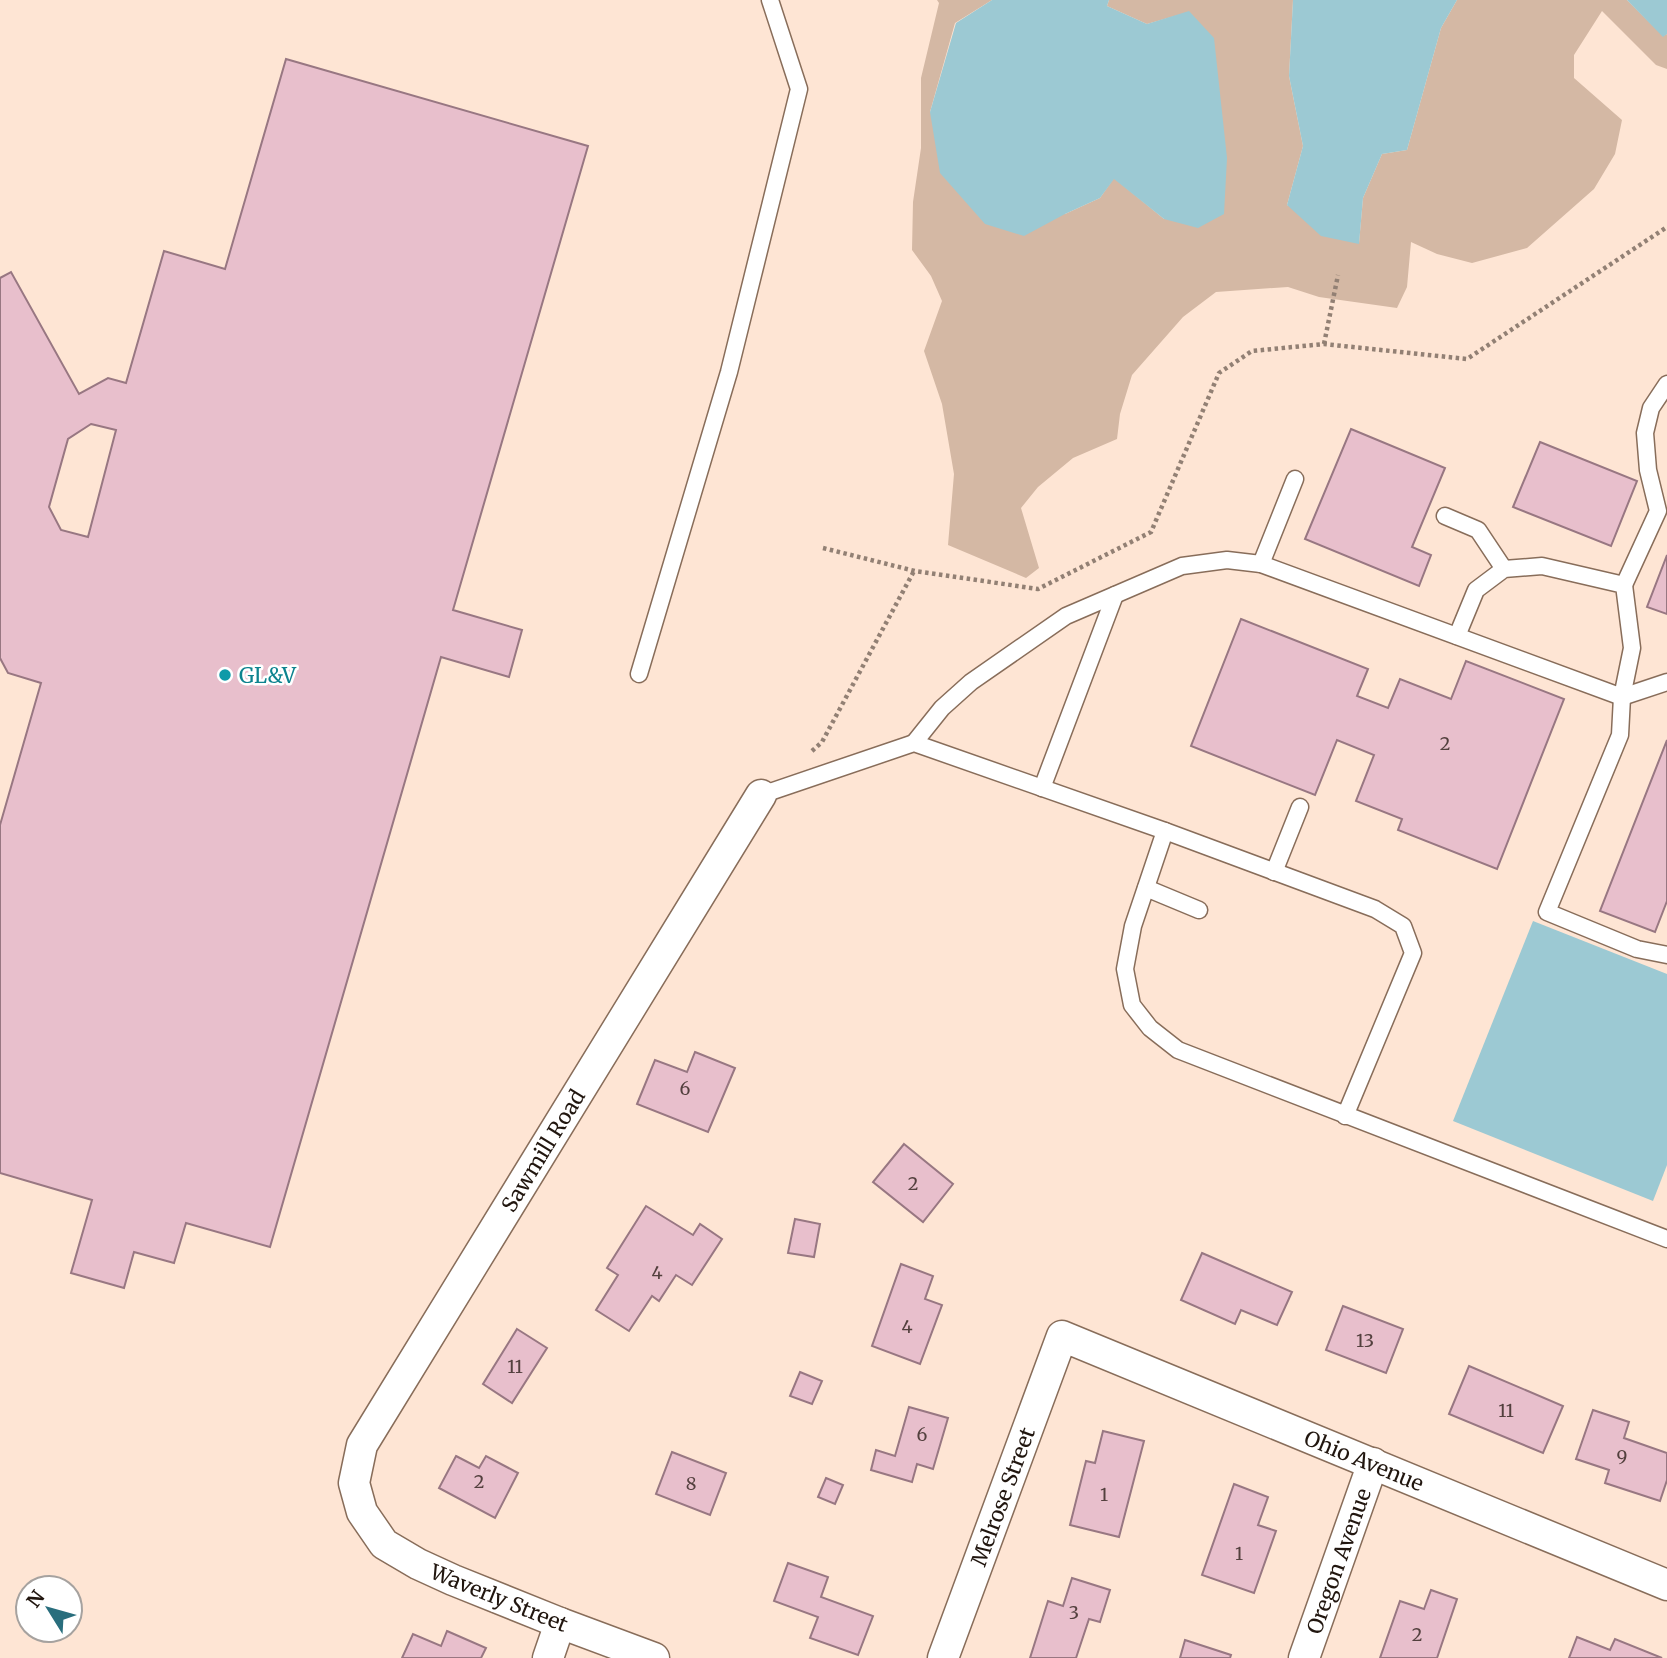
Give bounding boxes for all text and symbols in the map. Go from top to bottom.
place label: GL&V [239,662,297,689]
marker: GL&V [217,667,233,683]
house number: 2 [1440,732,1450,755]
house number: 6 [680,1077,691,1100]
street label: Sawmill Road [495,1084,591,1217]
house number: 2 [908,1172,918,1195]
house number: 4 [651,1261,663,1284]
house number: 4 [901,1315,913,1338]
house number: 13 [1356,1329,1374,1352]
house number: 11 [507,1355,523,1378]
house number: 11 [1498,1399,1514,1422]
house number: 6 [917,1423,928,1446]
street label: Melrose Street [965,1424,1041,1570]
street label: Ohio Avenue [1301,1424,1428,1497]
house number: 9 [1617,1445,1627,1468]
house number: 2 [474,1470,484,1493]
house number: 8 [686,1472,696,1495]
house number: 1 [1100,1483,1108,1506]
street label: Oregon Avenue [1300,1484,1377,1637]
house number: 1 [1235,1542,1243,1565]
street label: Waverly Street [425,1558,572,1638]
north arrow [14,1574,84,1644]
text: N [21,1586,50,1612]
house number: 3 [1069,1601,1079,1624]
house number: 2 [1412,1623,1422,1646]

